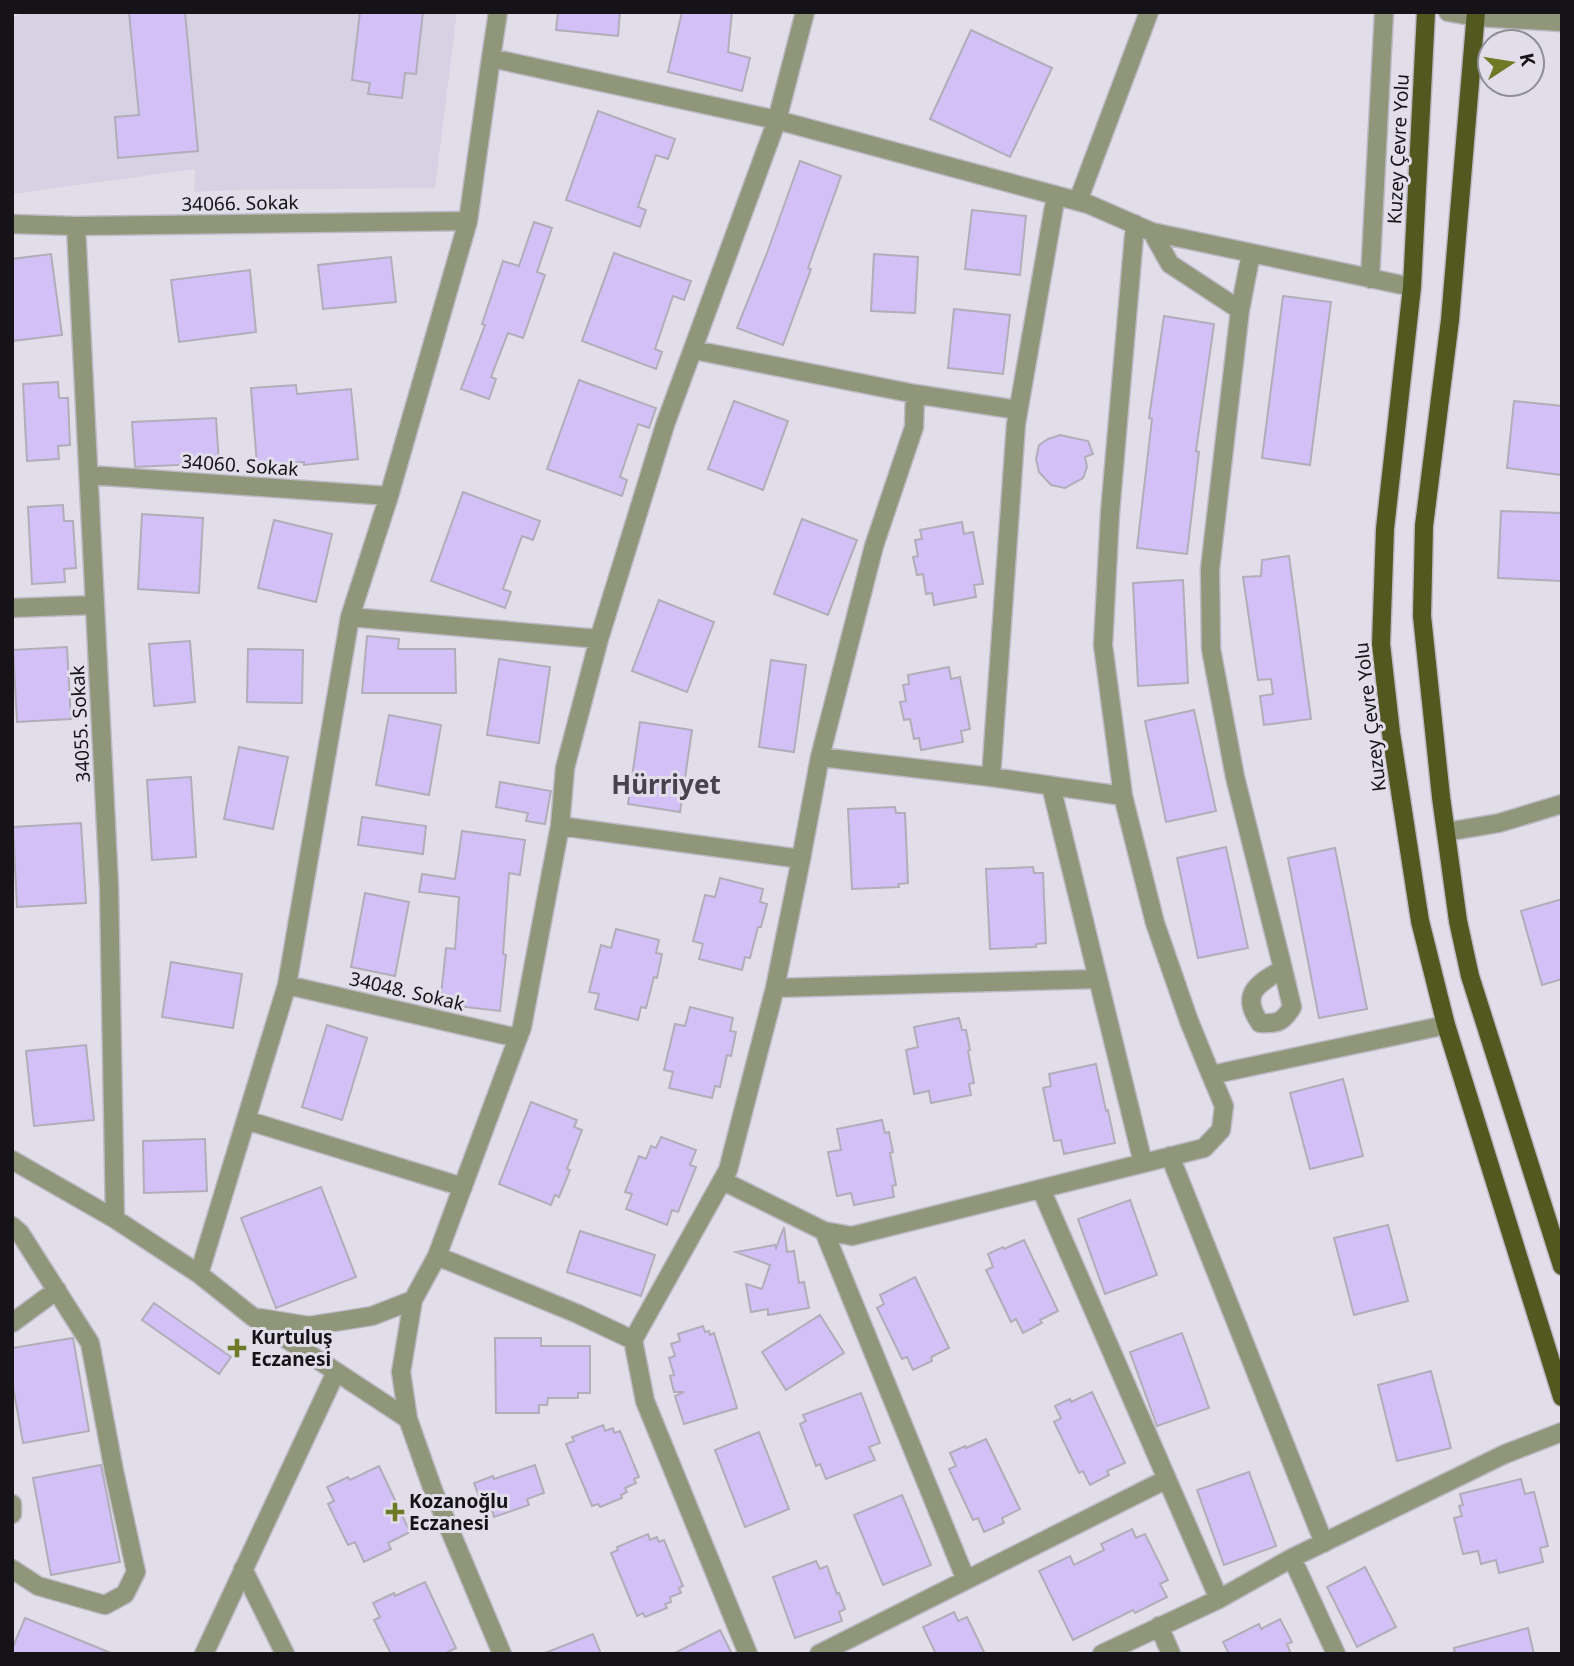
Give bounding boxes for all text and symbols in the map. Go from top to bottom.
north arrow [1476,28,1546,98]
text: K [1514,51,1542,69]
street label: Kuzey Çevre Yolu [1381,73,1415,225]
street label: 34066. Sokak [181,189,299,217]
street label: 34060. Sokak [181,448,299,482]
street label: Kuzey Çevre Yolu [1348,641,1392,793]
street label: 34055. Sokak [64,665,96,783]
district label: Hürriyet [611,766,721,802]
street label: 34048. Sokak [347,965,467,1017]
place label: Kurtuluş Eczanesi [251,1324,333,1372]
marker: Kurtuluş Eczanesi [229,1340,245,1356]
place label: Kozanoğlu Eczanesi [409,1488,508,1536]
marker: Kozanoğlu Eczanesi [387,1504,403,1520]

